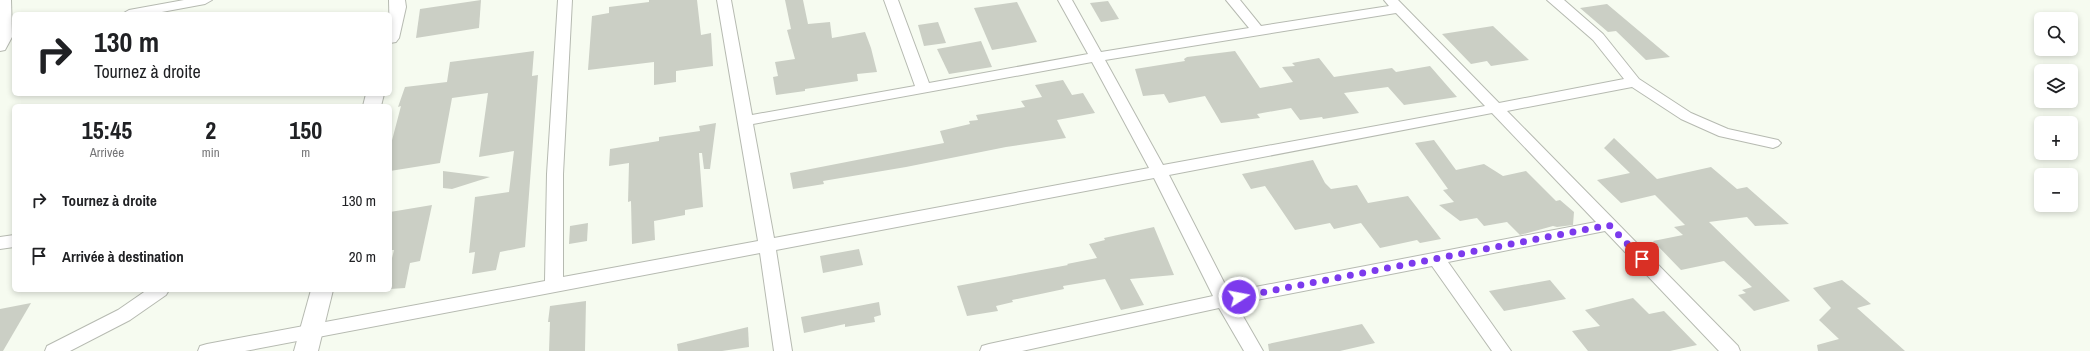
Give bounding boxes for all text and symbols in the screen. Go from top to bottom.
map controls [2034,12,2078,212]
button: search [2034,12,2078,56]
text: 130 m [94,23,159,61]
icon: right [28,28,80,80]
text: Tournez à droite [94,59,201,84]
button: layers [2034,64,2078,108]
text: 15:45 [82,114,132,146]
text: 2 [205,114,216,146]
text: 150 [289,114,322,146]
button: + [2034,116,2078,160]
text: Arrivée [90,144,124,161]
text: min [202,144,220,161]
text: m [301,144,310,161]
button: − [2034,168,2078,212]
icon: right [28,189,50,211]
text: Tournez à droite [62,190,157,211]
text: 130 m [342,190,376,211]
pin [1625,242,1659,276]
icon: arrive [28,245,50,267]
text: Arrivée à destination [62,246,184,267]
text: 20 m [349,246,376,267]
icon: arrive [1631,248,1653,270]
position arrow [1218,276,1260,318]

